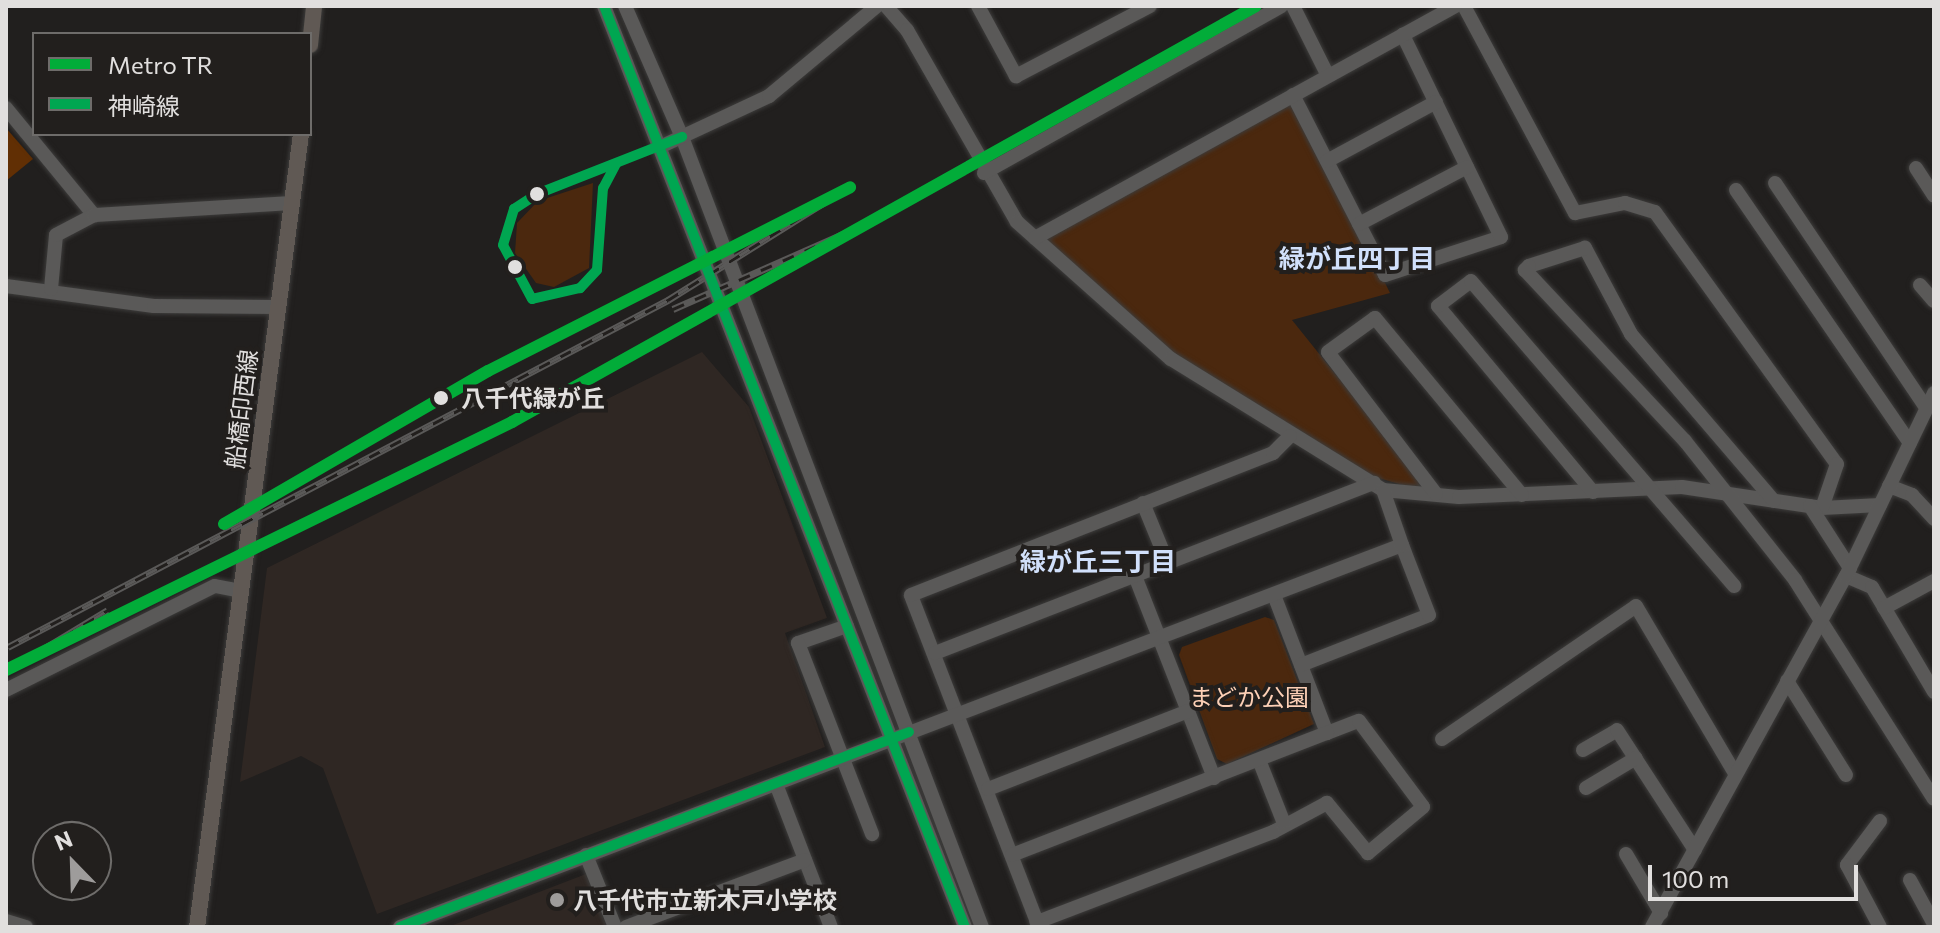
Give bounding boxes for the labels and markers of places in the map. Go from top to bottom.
unlabelled marker [529,186,545,202]
unlabelled marker [507,259,523,275]
place label: 八千代緑が丘 [461,384,605,412]
marker: 八千代緑が丘 [428,385,454,411]
place label: 八千代市立新木戸小学校 [573,886,837,914]
marker: 八千代市立新木戸小学校 [548,891,566,909]

